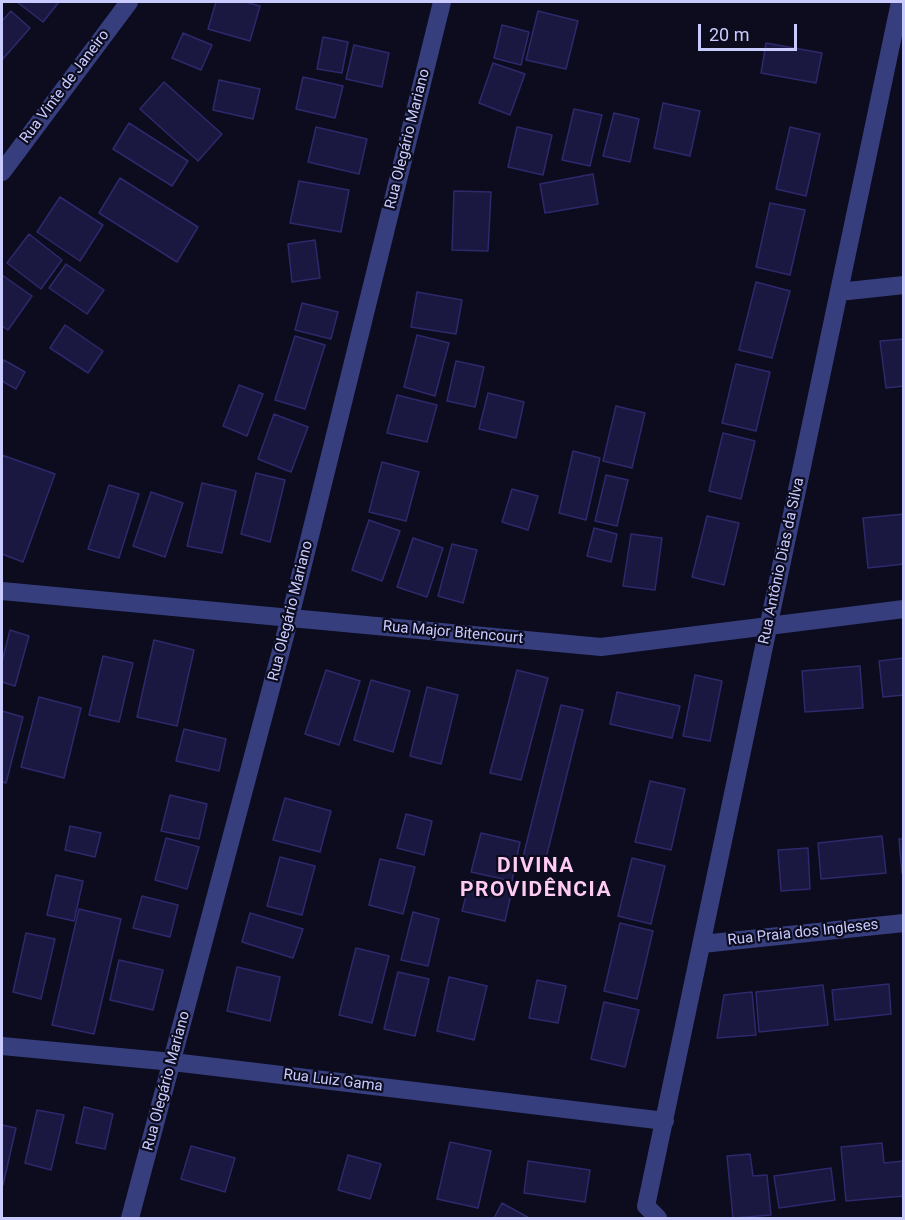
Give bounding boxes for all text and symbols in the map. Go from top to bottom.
scale bar [701,12,800,50]
text: 20 m [709,24,749,45]
street label: Rua Vinte de Janeiro [16,27,114,147]
street label: Rua Olegário Mariano [382,67,434,211]
street label: Rua Antônio Dias da Silva [756,476,808,646]
street label: Rua Olegário Mariano [265,539,317,683]
street label: Rua Major Bitencourt [382,618,524,648]
district label: DIVINA PROVIDÊNCIA [460,854,612,904]
street label: Rua Praia dos Ingleses [727,916,879,950]
street label: Rua Olegário Mariano [140,1009,194,1153]
street label: Rua Luiz Gama [282,1066,384,1096]

